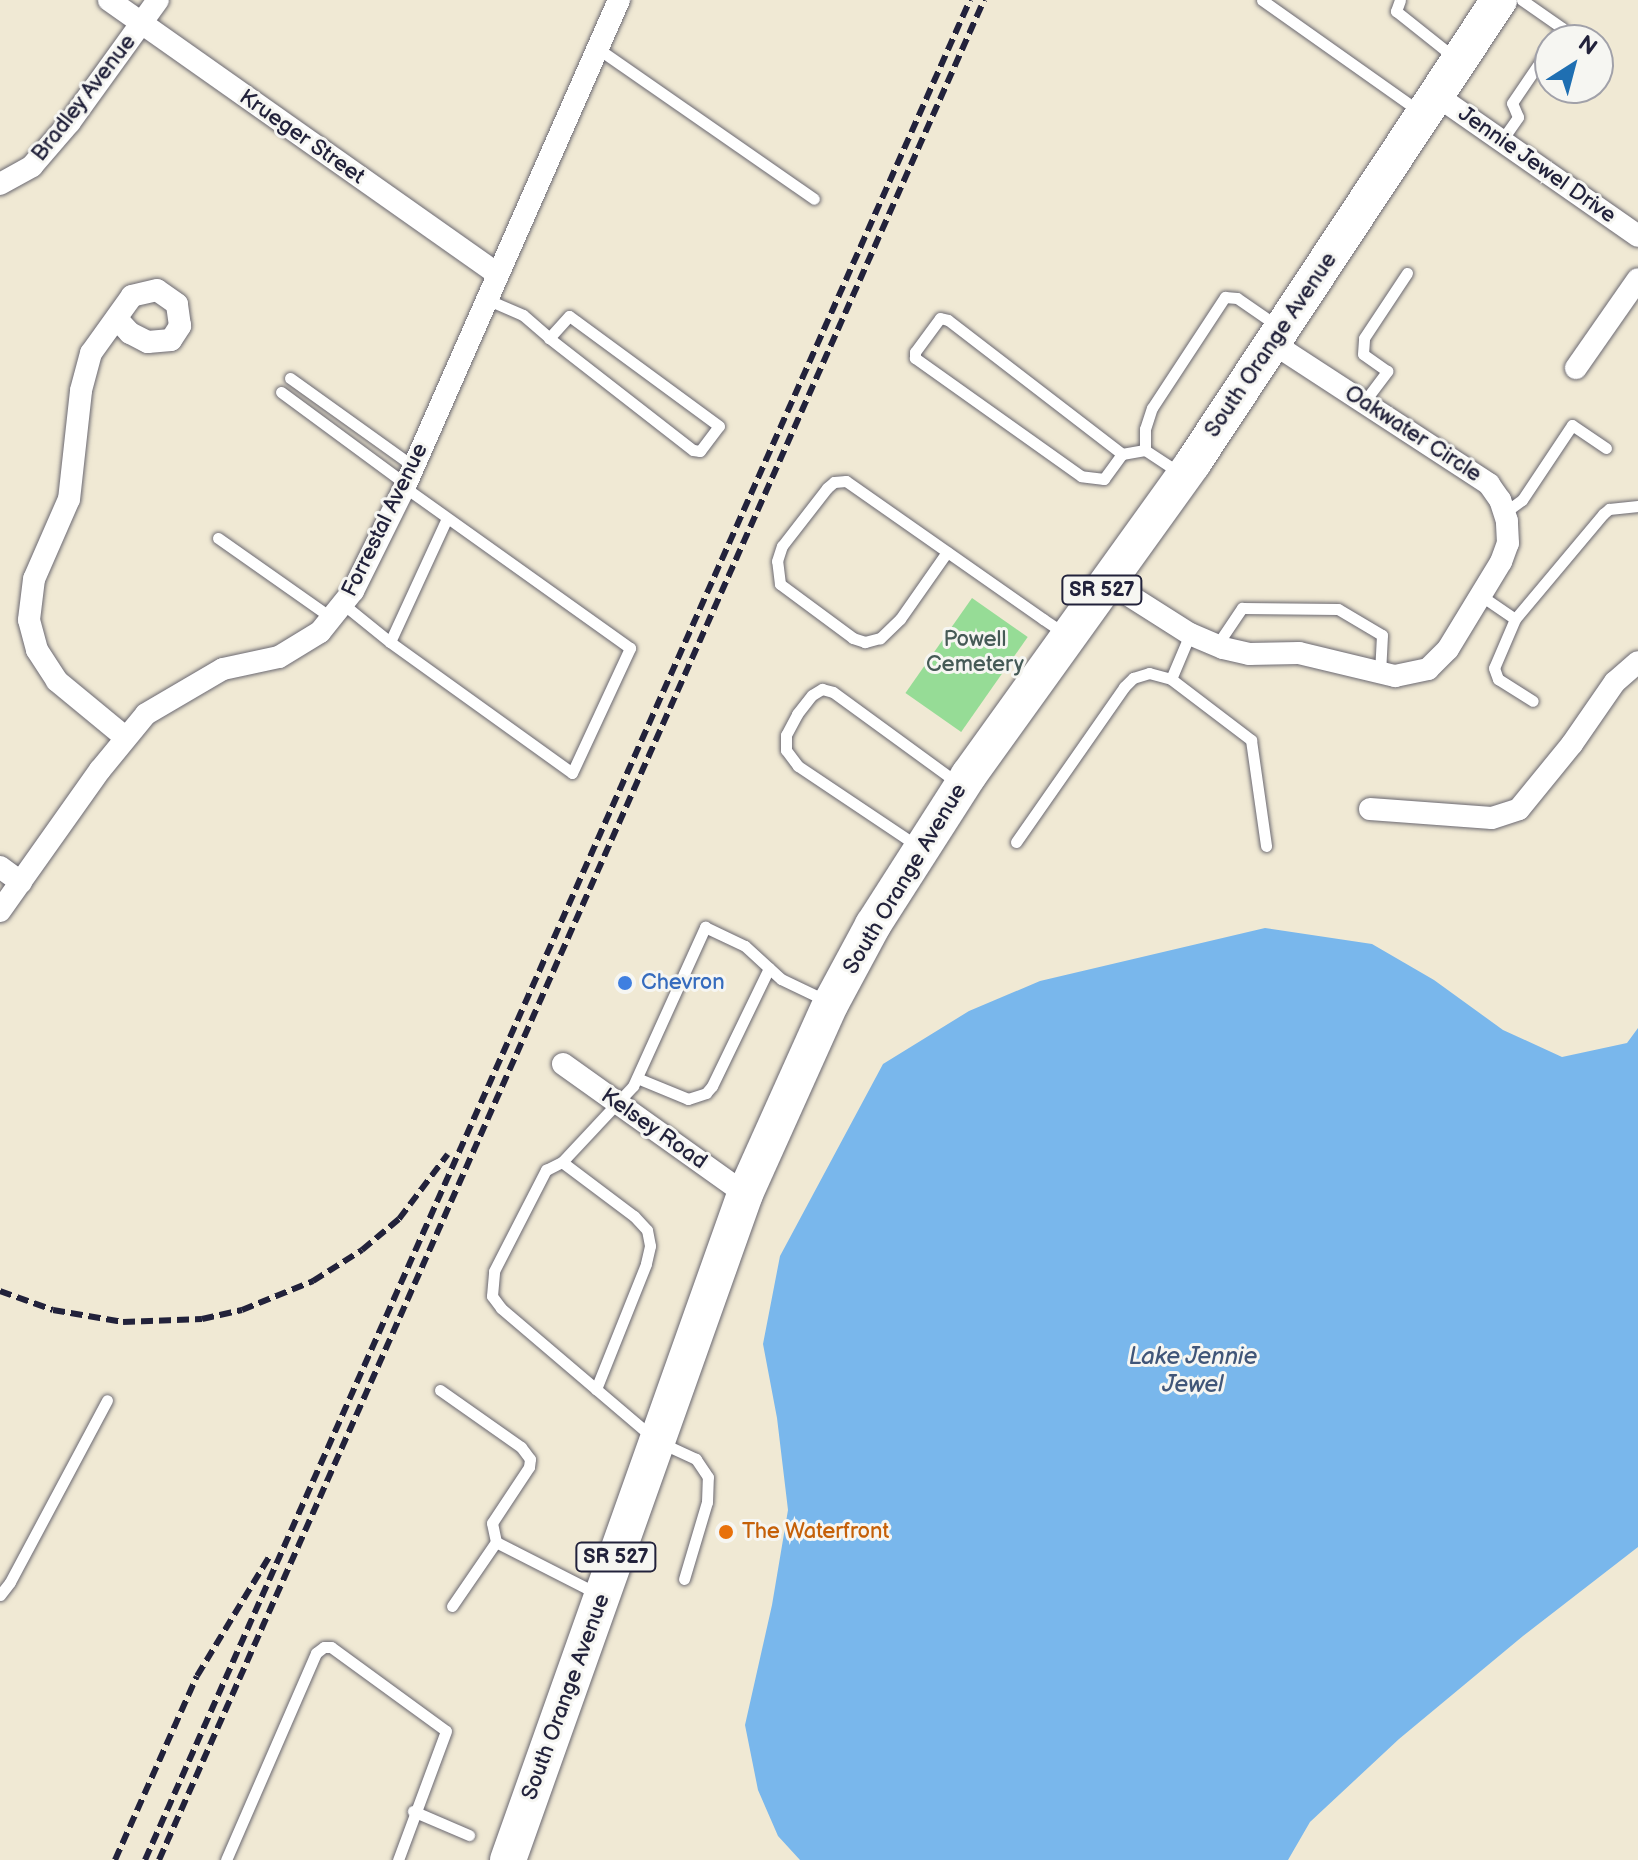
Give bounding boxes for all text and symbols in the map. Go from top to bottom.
north arrow [1534,24,1614,104]
street label: Bradley Avenue [26,29,142,167]
text: N [1573,30,1602,62]
street label: Krueger Street [234,84,370,190]
street label: Jennie Jewel Drive [1453,100,1621,230]
street label: South Orange Avenue [1199,248,1343,442]
street label: Oakwater Circle [1340,380,1486,488]
street label: Forrestal Avenue [336,439,434,601]
road number: SR 527 [1060,574,1144,606]
park label: Powell Cemetery [926,626,1024,678]
street label: South Orange Avenue [838,779,972,979]
place label: Chevron [641,970,725,996]
marker: Chevron [616,974,634,992]
street label: Kelsey Road [595,1082,713,1176]
water label: Lake Jennie Jewel [1128,1343,1258,1399]
place label: The Waterfront [742,1519,890,1545]
marker: The Waterfront [717,1523,735,1541]
road number: SR 527 [574,1541,658,1573]
street label: South Orange Avenue [516,1590,616,1804]

